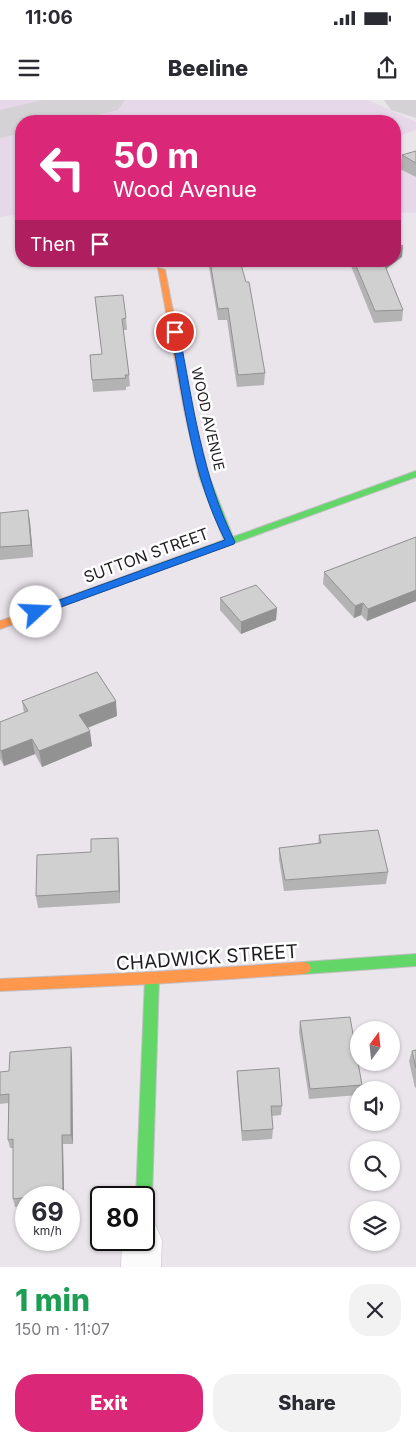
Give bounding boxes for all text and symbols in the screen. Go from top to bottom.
text: 11:06 [25,6,73,29]
icon: menu [15,54,43,82]
icon: share [373,54,401,82]
text: Beeline [168,55,248,81]
text: 50 m [113,134,199,176]
icon: left [30,135,95,200]
text: Wood Avenue [113,176,257,202]
icon: arrive [86,230,114,258]
text: Then [30,233,76,256]
pin [154,311,196,353]
icon: arrive [161,318,189,346]
street label: WOOD AVENUE [188,366,229,472]
street label: SUTTON STREET [81,523,211,587]
position arrow [9,585,61,637]
street label: CHADWICK STREET [115,940,299,975]
north arrow [350,1021,400,1071]
map controls [350,1021,400,1251]
button: sound [350,1081,400,1131]
button: search [350,1141,400,1191]
speed limit sign: 80 [90,1186,155,1251]
text: 69 [31,1197,64,1227]
button: layers [350,1201,400,1251]
text: km/h [33,1223,62,1238]
text: 1 min [15,1282,90,1318]
button: close [349,1284,401,1336]
text: 150 m · 11:07 [15,1319,110,1339]
button: Exit [15,1374,203,1432]
button: Share [213,1374,401,1432]

